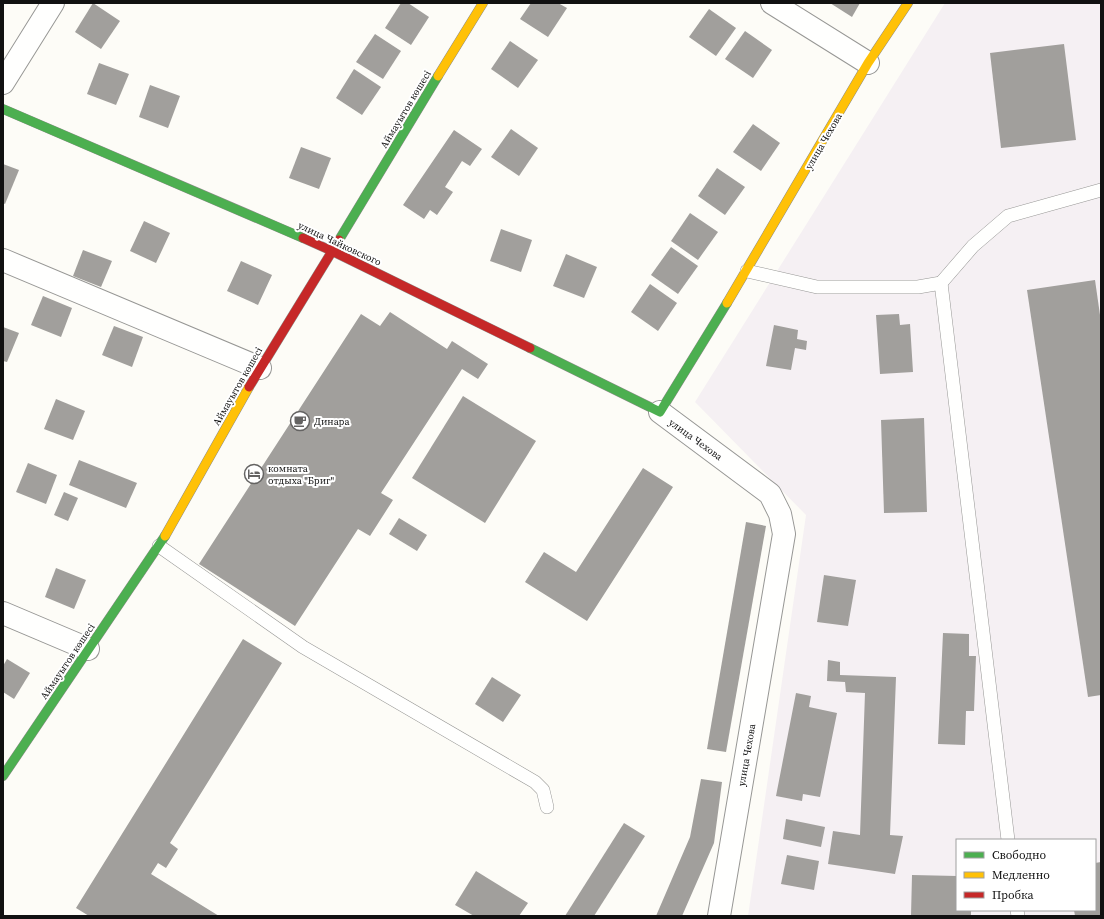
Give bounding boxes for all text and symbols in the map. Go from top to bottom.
street label: Аймауытов көшесі [377,68,434,151]
street label: улица Чехова [802,110,845,172]
street label: улица Чайковского [296,218,384,269]
street label: Аймауытов көшесі [210,345,265,428]
cafe icon: Динара [289,410,311,432]
place label: Динара [314,415,350,428]
street label: улица Чехова [666,416,726,464]
place label: комната отдыха "Бриг" [268,462,335,487]
hotel icon: комната отдыха "Бриг" [243,463,265,485]
street label: Аймауытов көшесі [37,621,98,702]
street label: улица Чехова [735,722,759,787]
legend [956,839,1096,911]
text: Свободно [992,847,1047,863]
text: Медленно [992,867,1050,883]
text: Пробка [992,887,1035,903]

